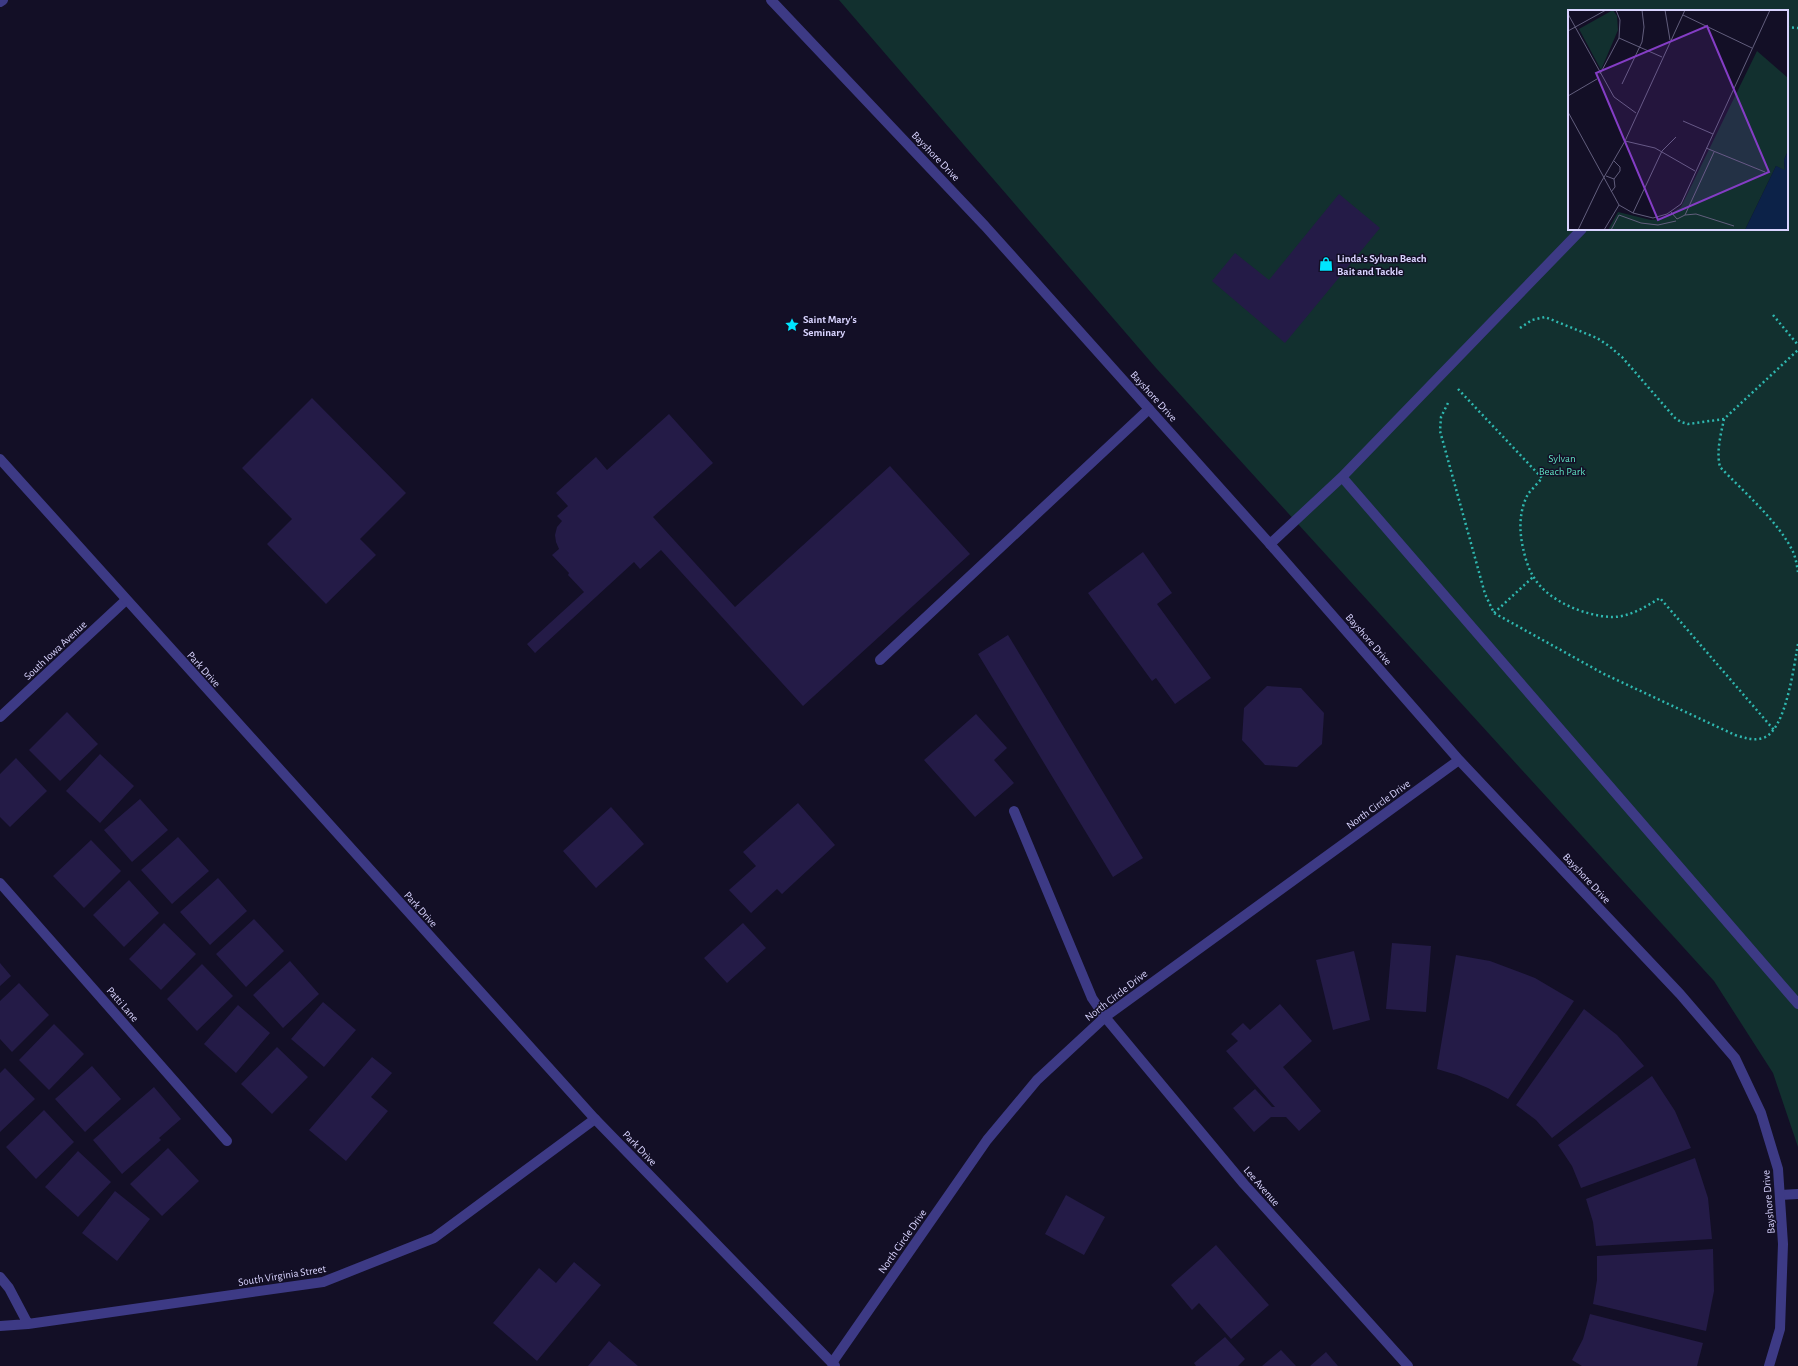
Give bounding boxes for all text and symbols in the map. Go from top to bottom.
inset map [1568,10,1788,230]
street label: Bayshore Drive [909,130,962,183]
place label: Linda's Sylvan Beach Bait and Tackle [1337,253,1427,277]
shop icon: Linda's Sylvan Beach Bait and Tackle [1318,256,1334,272]
place label: Saint Mary's Seminary [803,314,857,338]
place icon: Saint Mary's Seminary [784,317,800,333]
street label: Bayshore Drive [1128,369,1179,424]
park label: Sylvan Beach Park [1539,453,1585,477]
street label: Bayshore Drive [1343,612,1394,667]
street label: South Iowa Avenue [22,619,89,682]
street label: Park Drive [185,649,222,689]
street label: North Circle Drive [1344,778,1412,831]
street label: Bayshore Drive [1561,851,1612,905]
street label: Park Drive [402,889,439,929]
street label: North Circle Drive [1083,968,1150,1023]
street label: Patti Lane [105,985,141,1024]
street label: Park Drive [621,1129,659,1168]
street label: Lee Avenue [1242,1164,1282,1208]
street label: Bayshore Drive [1760,1170,1777,1234]
street label: North Circle Drive [876,1207,929,1275]
street label: South Virginia Street [237,1263,327,1288]

